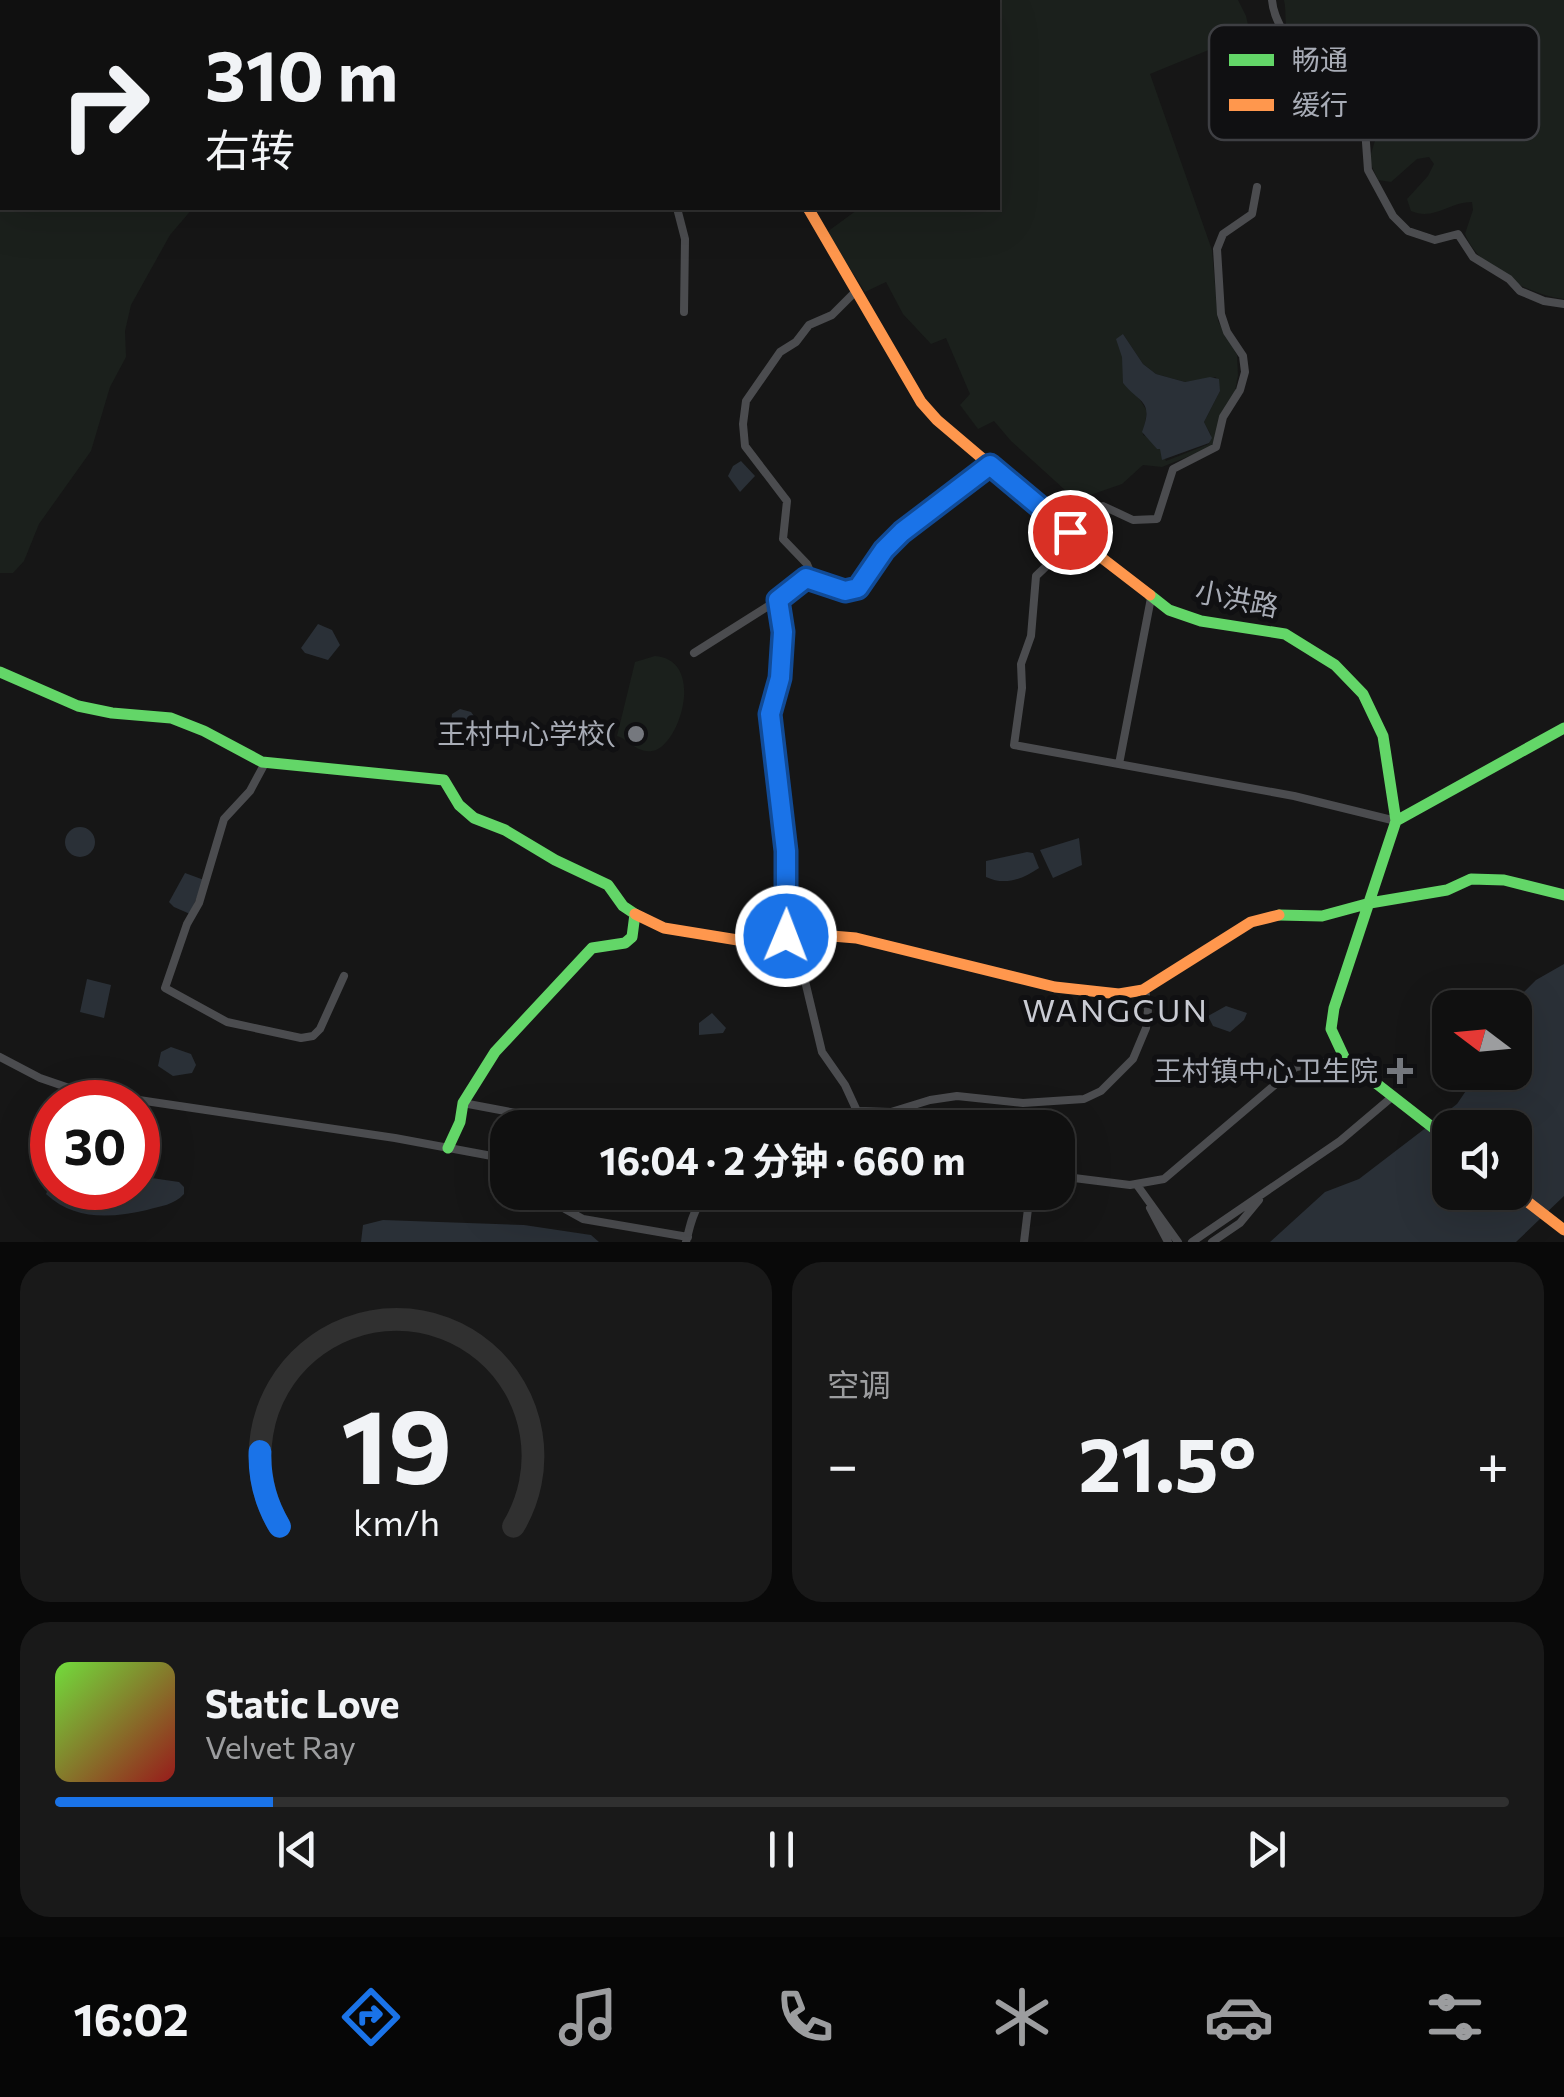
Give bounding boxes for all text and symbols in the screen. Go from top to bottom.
legend [1209,25,1539,140]
text: 310 m [205,30,398,115]
icon: right [40,40,170,170]
text: 畅通 [1292,42,1348,76]
text: 缓行 [1292,87,1348,121]
text: 右转 [205,121,295,176]
pin [1028,490,1113,575]
icon: arrive [1043,505,1098,560]
street label: 小洪路 [1193,573,1282,623]
place label: 王村中心学校( [437,716,616,750]
marker: 王村中心学校( [625,723,647,745]
position arrow [734,884,838,988]
district label: WANGCUN [1023,989,1209,1029]
north arrow [1432,990,1532,1090]
map controls [1432,990,1532,1210]
place label: 王村镇中心卫生院 [1154,1053,1378,1087]
marker: 王村镇中心卫生院 [1387,1058,1413,1084]
speed limit sign: 30 [30,1080,160,1210]
button: sound [1432,1110,1532,1210]
text: 16:04 · 2 分钟 · 660 m [600,1136,965,1183]
text: 空调 [827,1364,891,1404]
text: 19 [340,1378,452,1505]
text: 21.5° [1078,1416,1257,1507]
text: − [827,1429,858,1496]
text: + [1477,1429,1509,1496]
text: km/h [353,1500,439,1543]
text: Static Love [205,1679,400,1726]
text: Velvet Ray [205,1726,356,1766]
icon: previous [270,1822,325,1877]
icon: pause [754,1822,809,1877]
icon: next [1239,1822,1294,1877]
icon: directions [336,1982,406,2052]
icon: music [553,1982,623,2052]
icon: phone [770,1982,840,2052]
icon: climate [987,1982,1057,2052]
icon: car [1204,1982,1274,2052]
icon: filters [1420,1982,1490,2052]
text: 16:02 [73,1990,189,2045]

